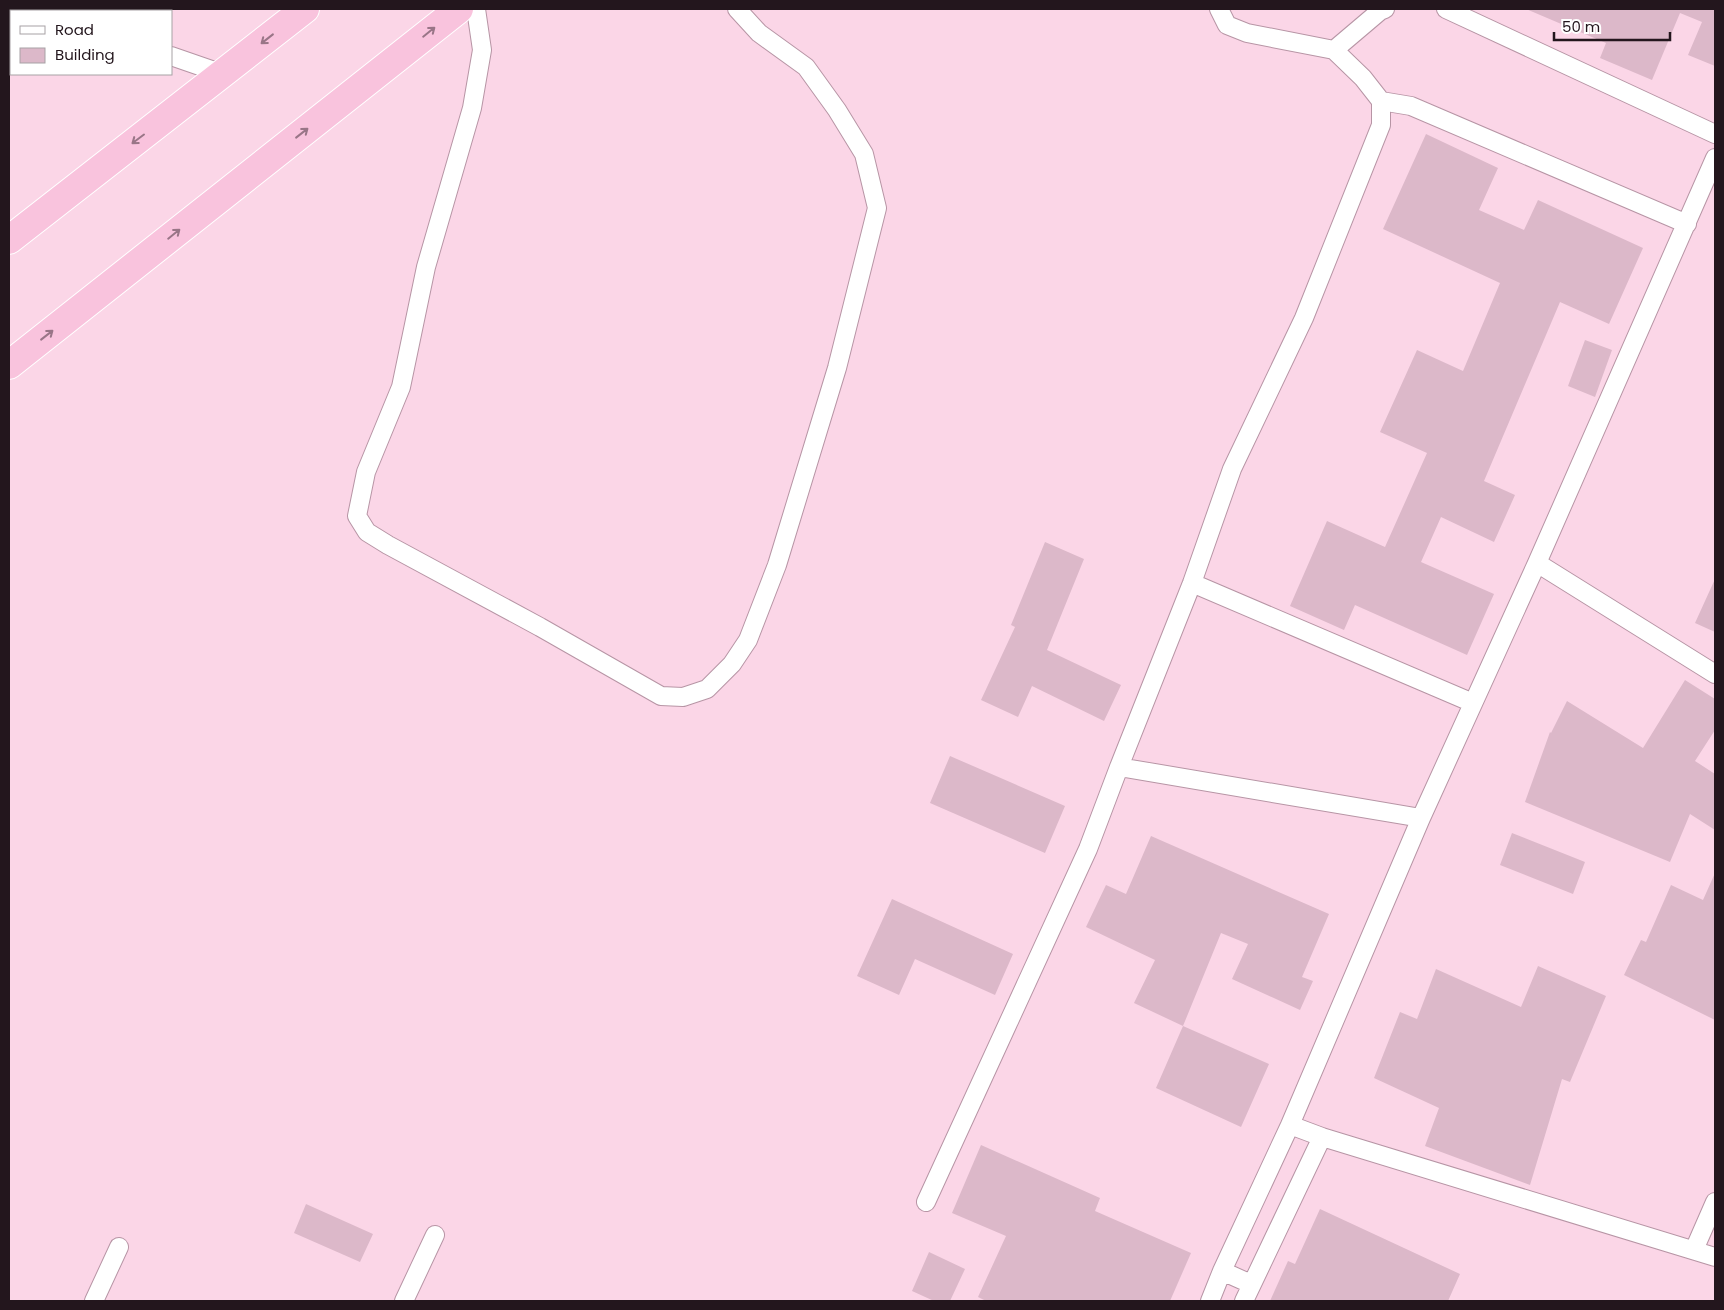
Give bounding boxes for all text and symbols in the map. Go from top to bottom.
legend [10,10,172,75]
scale bar [1554,10,1670,42]
text: 50 m [1562,16,1600,37]
text: Road [55,19,94,40]
one-way arrow [422,27,435,38]
one-way arrow [261,34,274,45]
text: Building [55,44,115,65]
one-way arrow [295,128,309,138]
one-way arrow [132,133,145,144]
one-way arrow [167,228,180,239]
one-way arrow [40,329,53,340]

